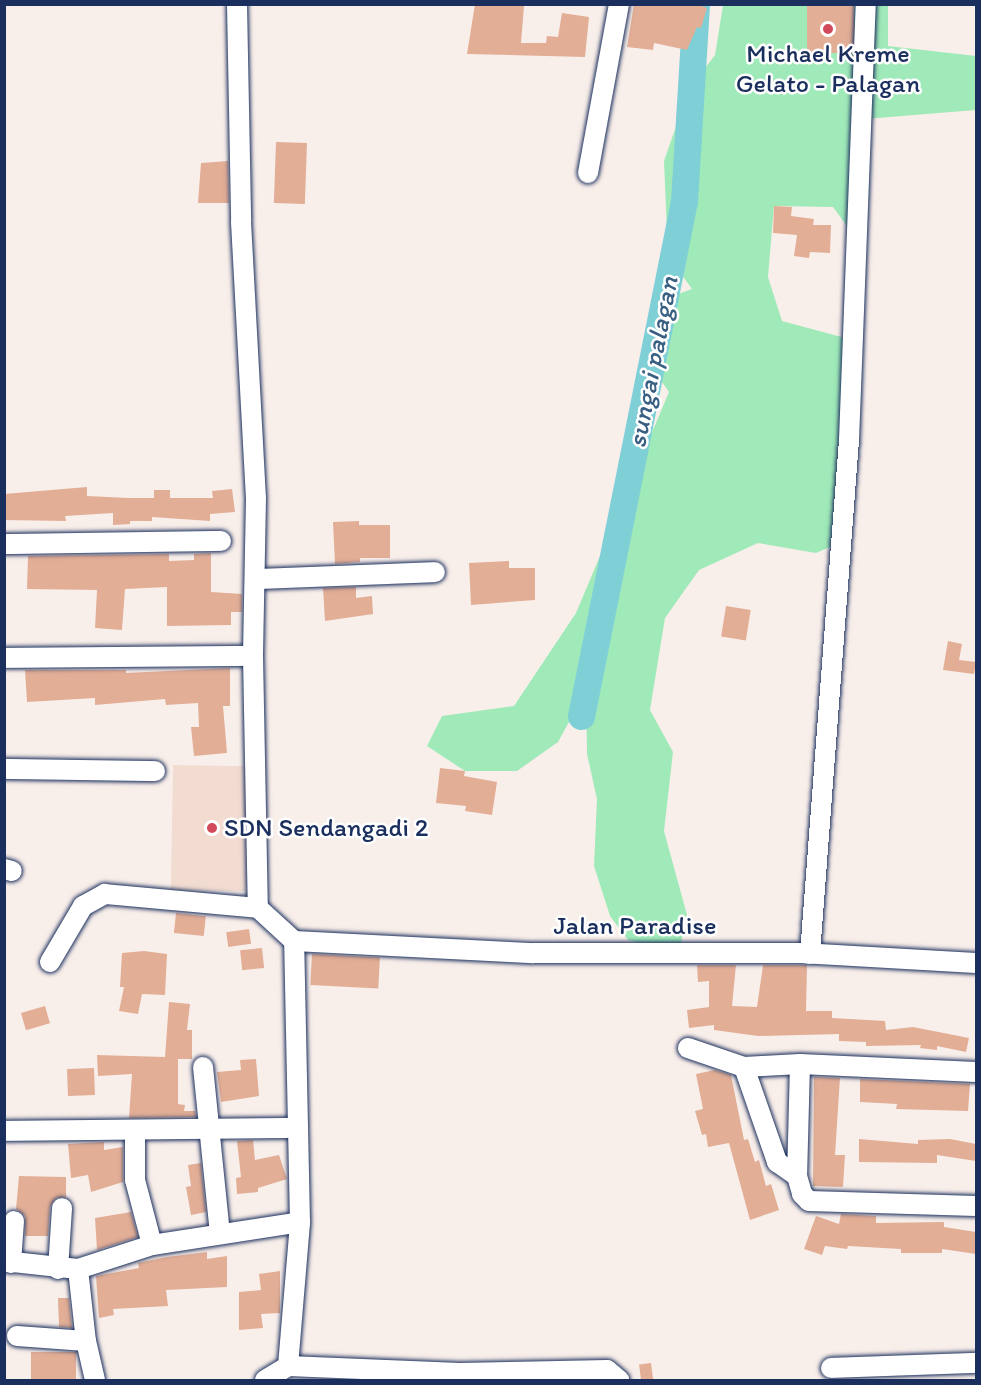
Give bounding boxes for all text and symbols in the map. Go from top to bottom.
marker: Michael Kreme Gelato - Palagan [821,22,835,36]
place label: Michael Kreme Gelato - Palagan [736,38,920,100]
water label: sungai palagan [620,274,684,450]
place label: SDN Sendangadi 2 [224,812,429,844]
marker: SDN Sendangadi 2 [205,821,219,835]
street label: Jalan Paradise [555,910,715,942]

